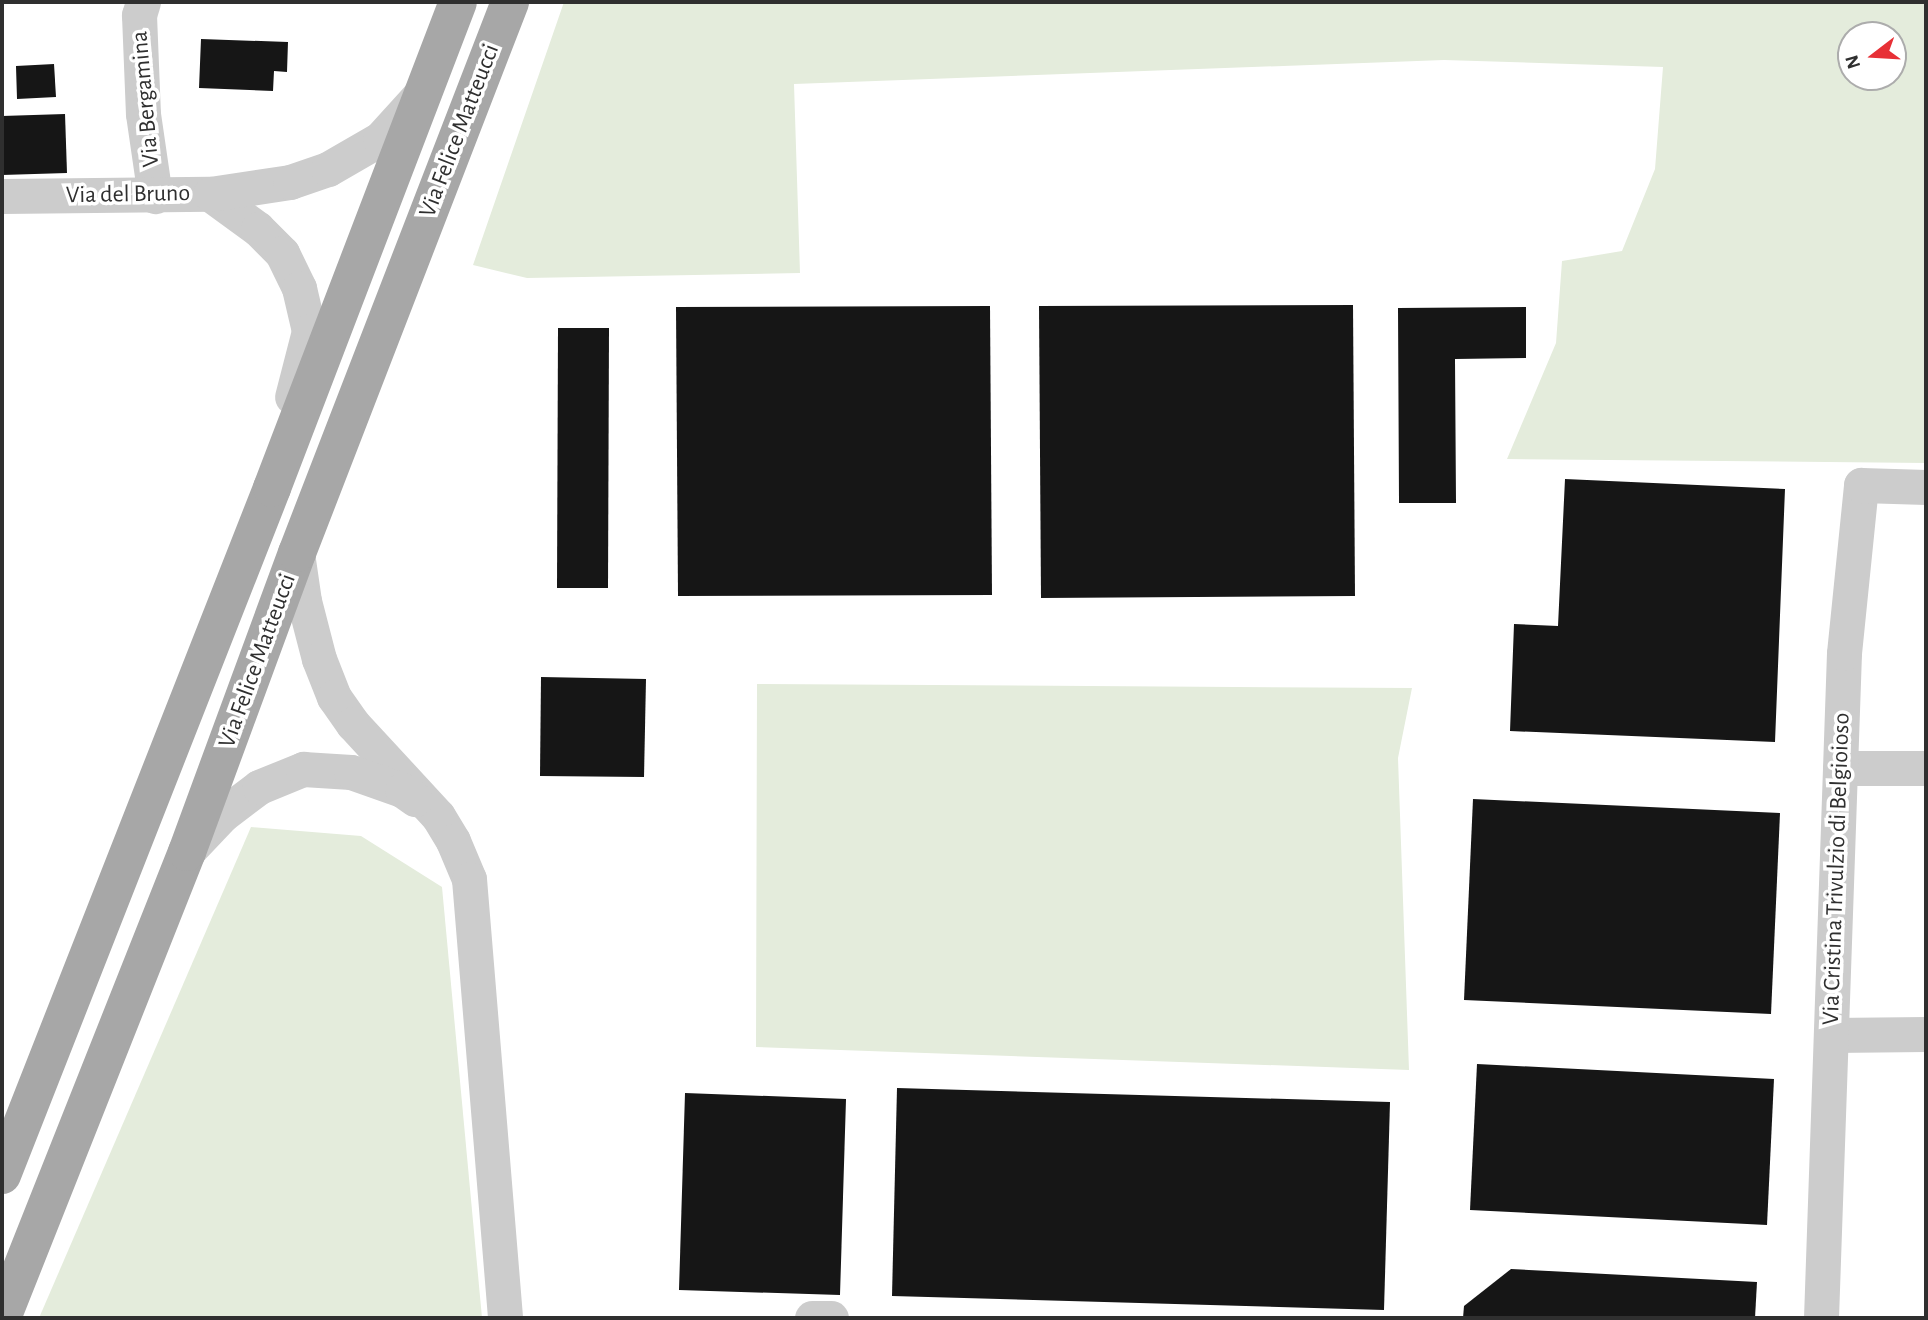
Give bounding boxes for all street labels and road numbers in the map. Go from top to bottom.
street label: Via Bergamina [126,30,166,168]
street label: Via Felice Matteucci [414,40,506,222]
street label: Via del Bruno [66,180,190,210]
street label: Via Felice Matteucci [213,570,303,752]
street label: Via Cristina Trivulzio di Belgioioso [1817,712,1857,1026]

